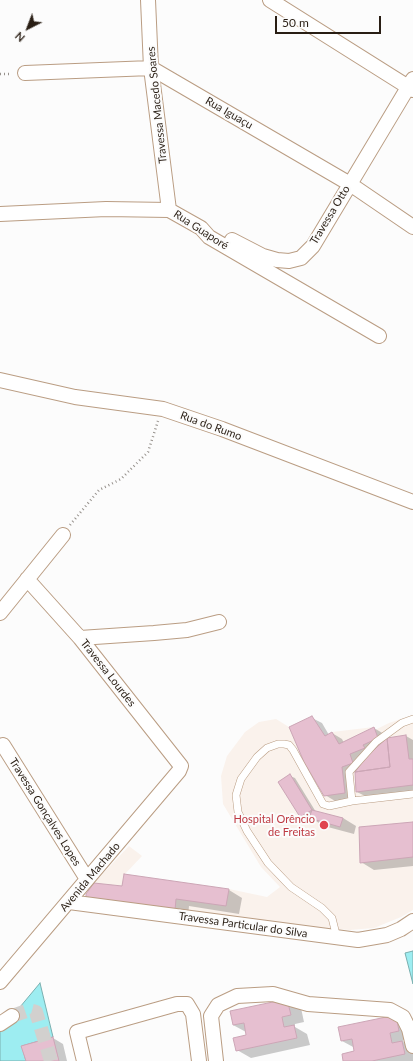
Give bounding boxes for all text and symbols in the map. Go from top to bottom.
north arrow [8,8,48,48]
scale bar [277,8,383,34]
text: 50 m [282,15,309,30]
text: N [12,30,27,45]
street label: Travessa Macedo Soares [144,46,170,164]
street label: Rua Iguaçu [203,94,255,132]
street label: Travessa Otto [307,183,353,247]
street label: Rua Guaporé [171,207,231,253]
street label: Rua do Rumo [178,409,244,443]
street label: Travessa Lourdes [78,637,138,709]
street label: Travessa Gonçalves Lopes [6,756,84,868]
place label: Hospital Orêncio de Freitas [234,812,315,838]
marker: Hospital Orêncio de Freitas [318,819,330,831]
street label: Avenida Machado [57,840,123,914]
street label: Travessa Particular do Silva [178,909,308,941]

